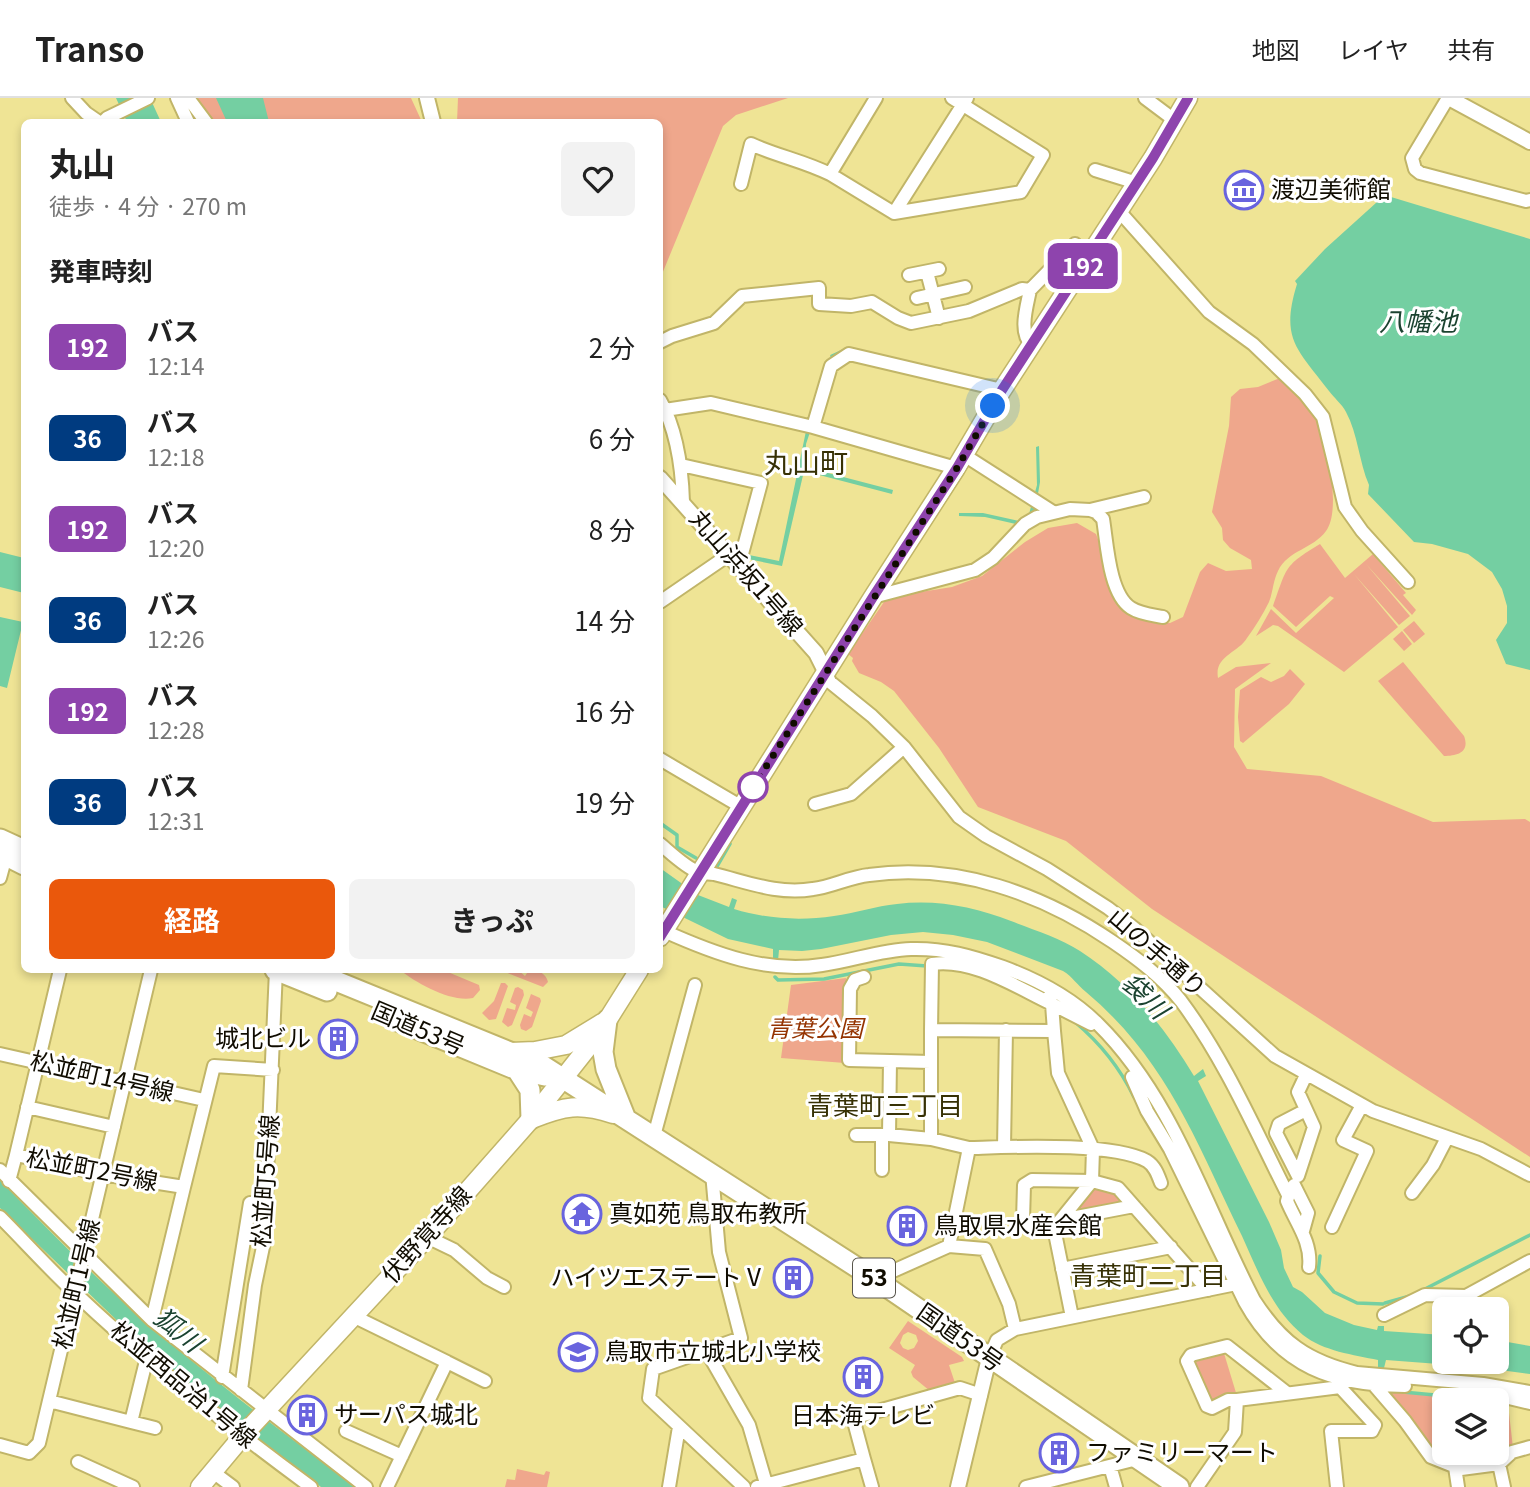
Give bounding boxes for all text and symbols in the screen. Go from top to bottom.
text: Transo [35,24,145,72]
text: 地図 [1252,31,1300,66]
text: レイヤ [1338,31,1409,66]
text: 共有 [1447,31,1495,66]
text: 丸山 [49,138,115,186]
button: heart [561,142,635,216]
museum icon: 渡辺美術館 [1223,169,1265,211]
place label: 渡辺美術館 [1271,170,1391,205]
text: 徒歩 · 4 分 · 270 m [49,188,247,222]
line badge: 192 [1043,243,1123,289]
text: 192 [1062,248,1104,283]
text: 発車時刻 [49,251,153,288]
water label: 八幡池 [1379,301,1460,338]
text: バス [147,311,199,348]
text: 2 分 [589,328,635,365]
text: 192 [66,329,109,364]
text: 12:14 [147,348,204,382]
your location [975,388,1010,423]
text: バス [147,402,199,439]
text: 6 分 [589,419,635,456]
text: 36 [73,420,102,455]
text: 12:18 [147,439,204,473]
district label: 丸山町 [764,441,848,481]
text: バス [147,493,199,530]
street label: 丸山浜坂1号線 [683,501,813,642]
text: 8 分 [589,510,635,547]
text: 192 [66,511,109,546]
text: 12:20 [147,530,204,564]
text: バス [147,584,199,621]
text: 14 分 [574,601,635,638]
text: 36 [73,602,102,637]
text: 12:26 [147,621,204,655]
text: バス [147,675,199,712]
text: 16 分 [574,692,635,729]
text: 192 [66,693,109,728]
text: 12:28 [147,712,204,746]
text: バス [147,766,199,803]
unlabelled marker [738,772,768,802]
text: 19 分 [574,783,635,820]
text: 36 [73,784,102,819]
text: 12:31 [147,803,204,837]
button: 経路 [49,879,335,959]
button: きっぷ [349,879,635,959]
street label: 山の手通り [1102,899,1215,1004]
water label: 袋川 [1115,963,1180,1028]
street label: 国道53号 [367,991,471,1062]
park label: 青葉公園 [767,1009,866,1044]
building icon: 城北ビル [317,1018,359,1060]
place label: 城北ビル [215,1019,311,1054]
street label: 松並町14号線 [27,1041,178,1108]
district label: 青葉町三丁目 [807,1085,963,1122]
street label: 松並町5号線 [241,1113,286,1249]
street label: 松並町2号線 [24,1138,161,1197]
street label: 伏野覚寺線 [372,1177,478,1290]
temple icon: 真如苑 鳥取布教所 [561,1193,603,1235]
place label: 真如苑 鳥取布教所 [609,1194,806,1229]
building icon: 鳥取県水産会館 [886,1205,928,1247]
place label: 鳥取県水産会館 [934,1206,1102,1241]
street label: 松並町1号線 [43,1215,107,1352]
district label: 青葉町二丁目 [1070,1255,1226,1292]
building icon: ハイツエステートⅤ [772,1257,814,1299]
place label: ハイツエステートⅤ [550,1258,766,1293]
road number: 53 [853,1259,895,1298]
street label: 国道53号 [911,1293,1012,1379]
water label: 狐川 [148,1297,214,1361]
map controls [1432,1297,1509,1465]
button: locate [1432,1297,1509,1374]
street label: 松並西品治1号線 [104,1311,265,1455]
school or university icon: 鳥取市立城北小学校 [557,1331,599,1373]
place label: 鳥取市立城北小学校 [605,1332,821,1367]
building icon: 日本海テレビ [842,1356,884,1398]
button: layers [1432,1388,1509,1465]
building icon: サーパス城北 [286,1394,328,1436]
place label: サーパス城北 [334,1395,478,1430]
place label: 日本海テレビ [791,1396,935,1431]
building icon: ファミリーマート [1038,1432,1080,1474]
place label: ファミリーマート [1086,1433,1278,1468]

